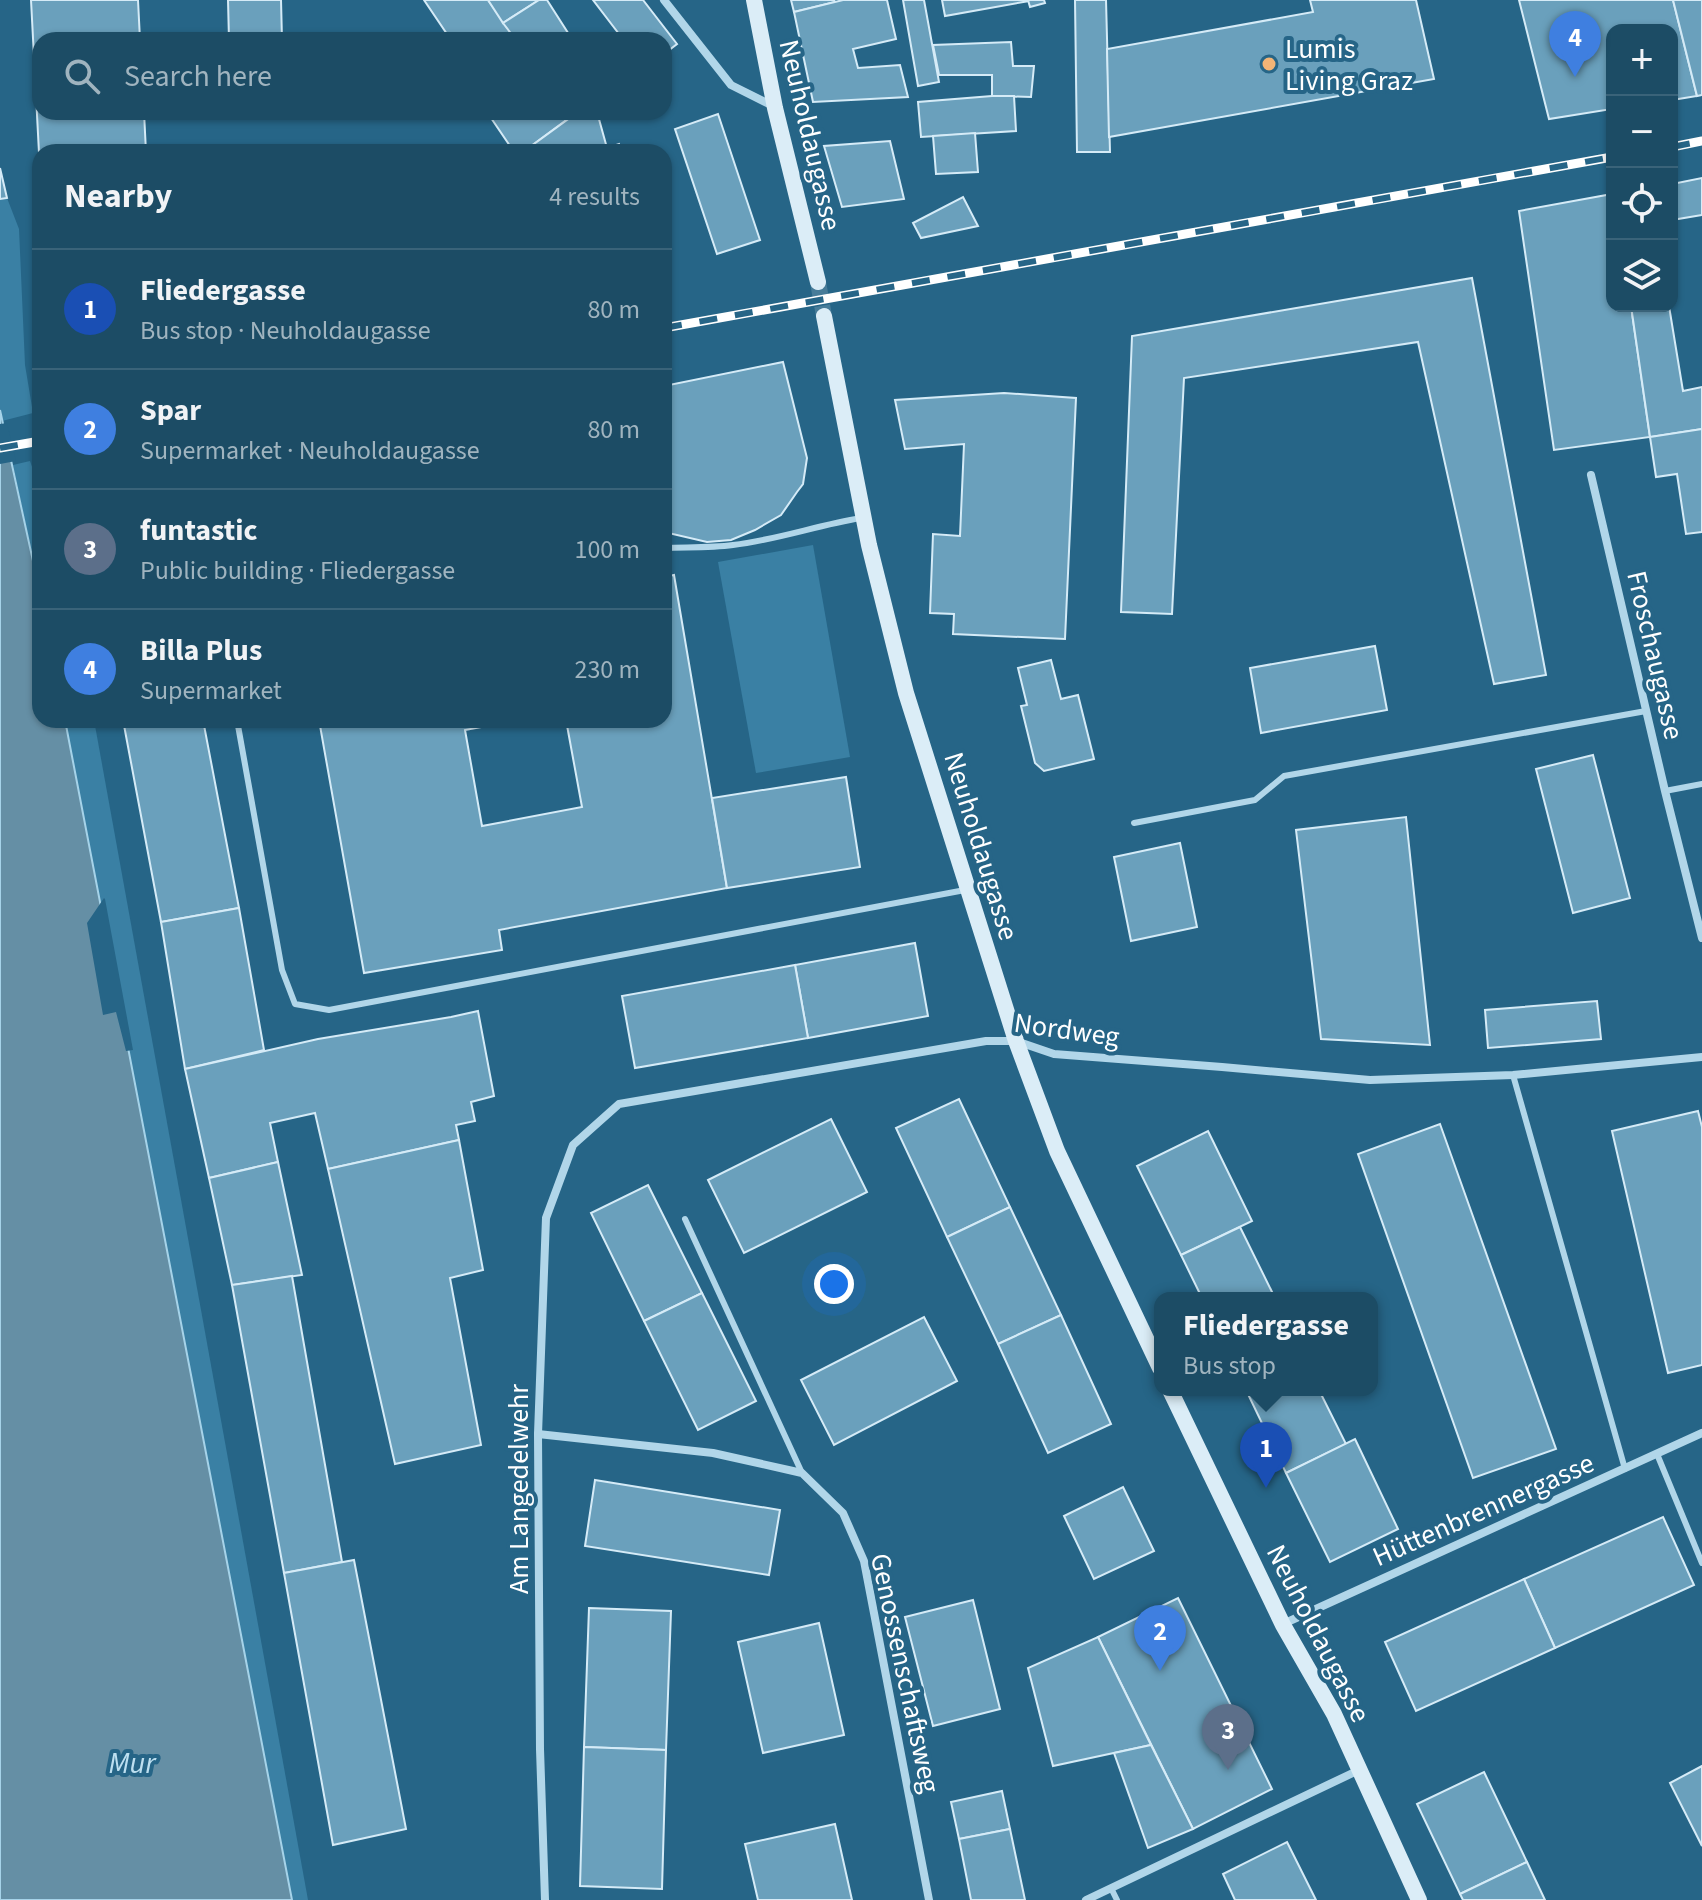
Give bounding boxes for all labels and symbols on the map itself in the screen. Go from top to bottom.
pin: 4 [1549,11,1601,77]
place label: Lumis Living Graz [1285,29,1413,101]
street label: Neuholdaugasse [769,36,851,235]
marker: Lumis Living Graz [1260,55,1278,73]
street label: Froschaugasse [1616,567,1694,744]
street label: Neuholdaugasse [933,747,1029,945]
street label: Nordweg [1012,1003,1122,1057]
your location [814,1264,854,1304]
street label: Am Langedelwehr [499,1384,539,1594]
pin: 1 [1240,1422,1292,1488]
street label: Hüttenbrennergasse [1366,1443,1601,1577]
street label: Neuholdaugasse [1256,1538,1380,1729]
street label: Genossenschaftsweg [860,1550,950,1797]
pin: 2 [1134,1605,1186,1671]
pin: 3 [1202,1704,1254,1770]
water label: Mur [108,1742,157,1785]

